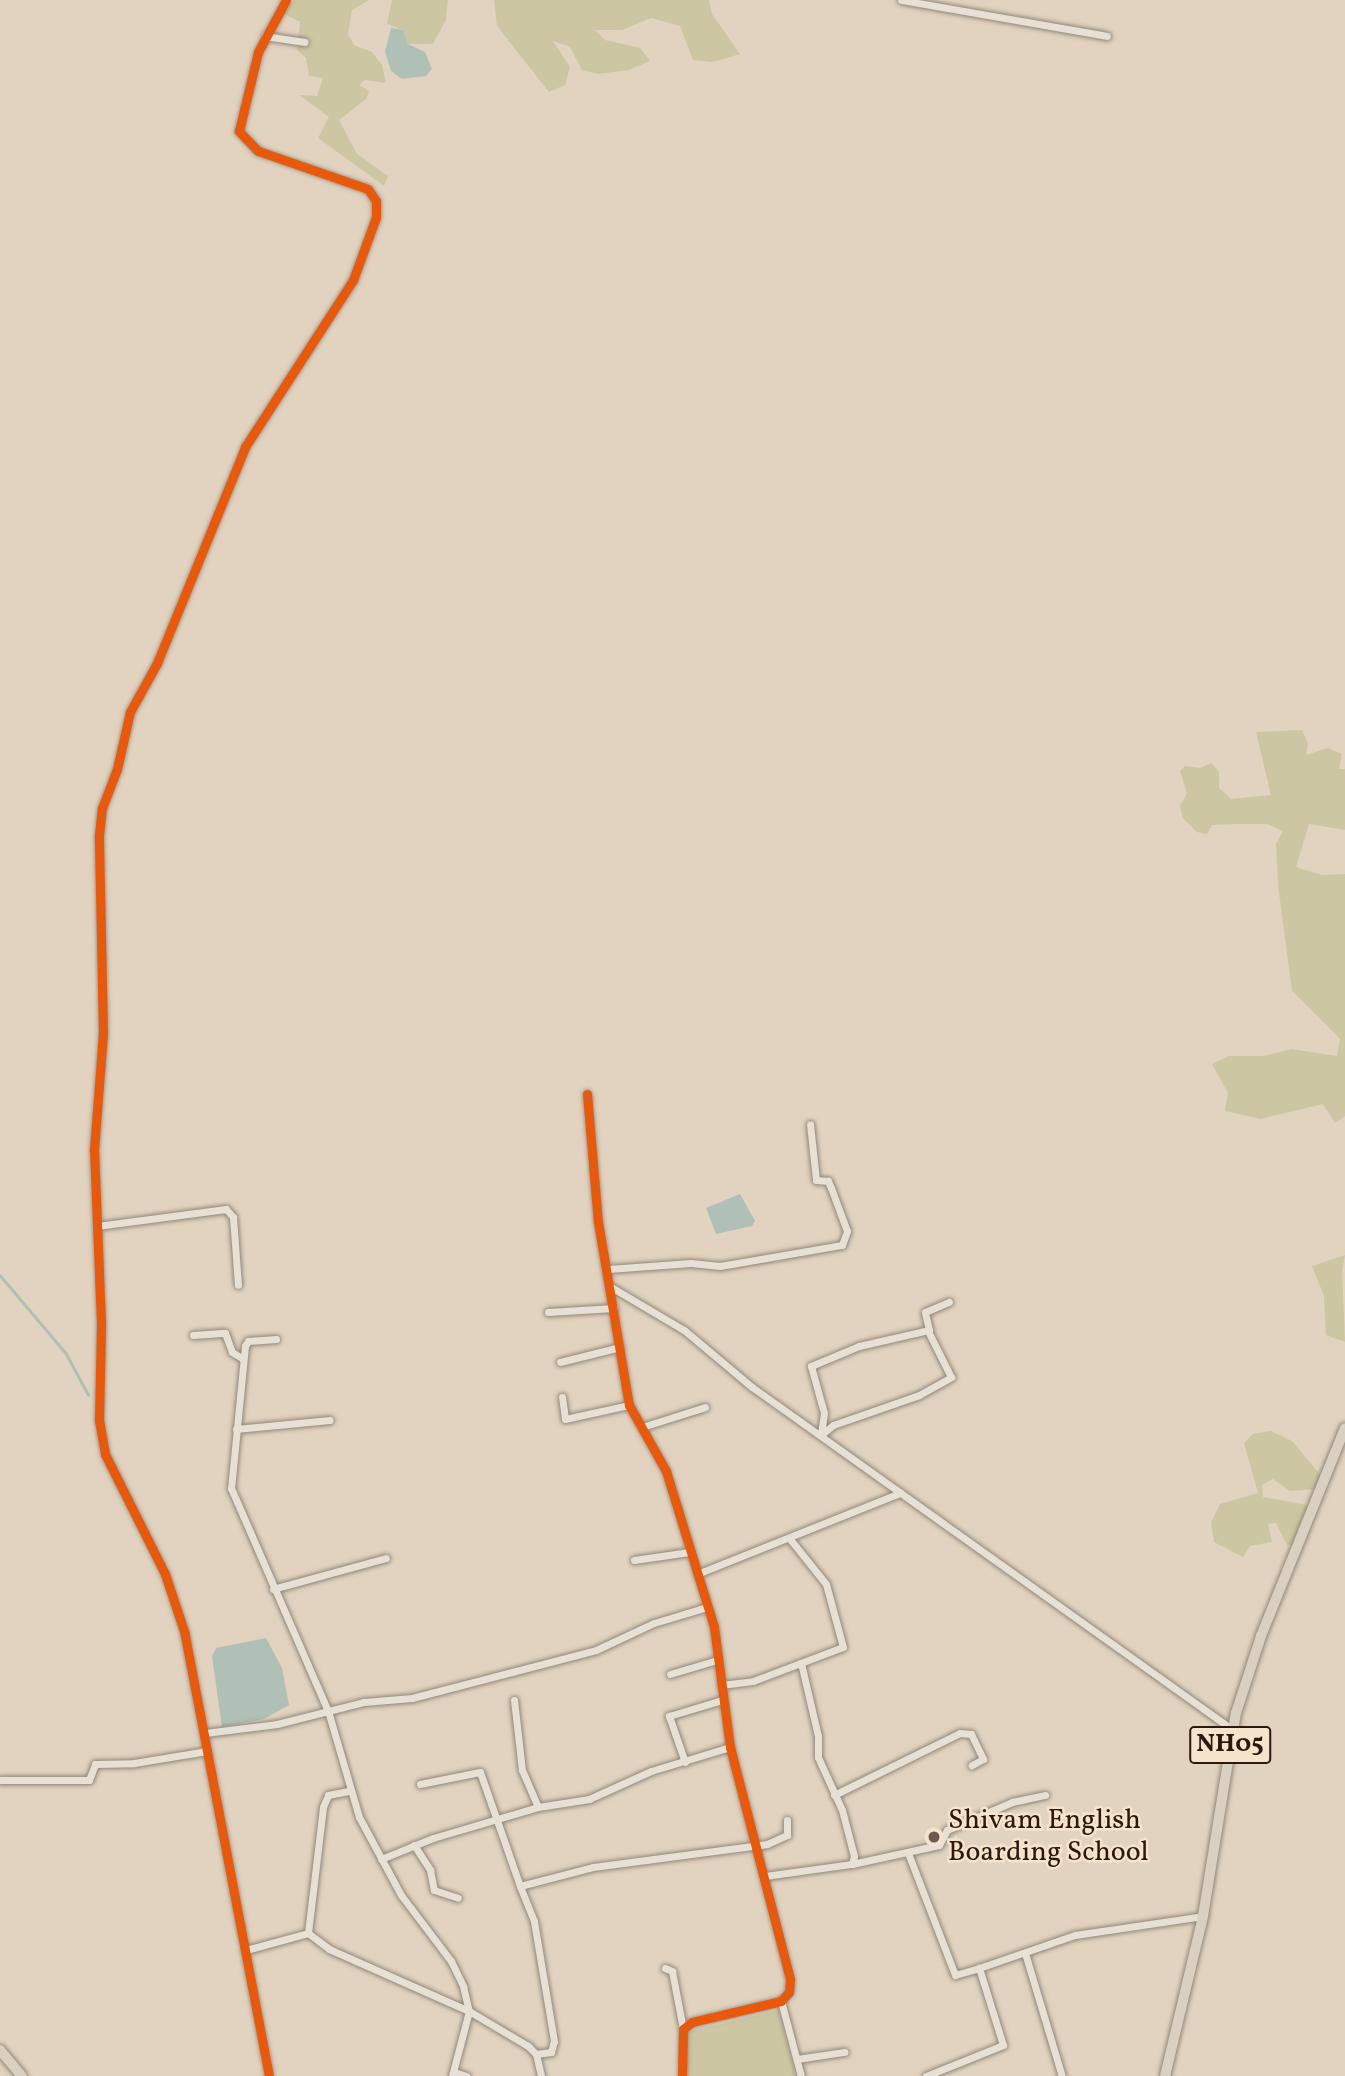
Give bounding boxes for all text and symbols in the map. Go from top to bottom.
road number: NH05 [1188,1722,1272,1768]
place label: Shivam English Boarding School [948,1804,1149,1870]
marker: Shivam English Boarding School [926,1829,942,1845]

